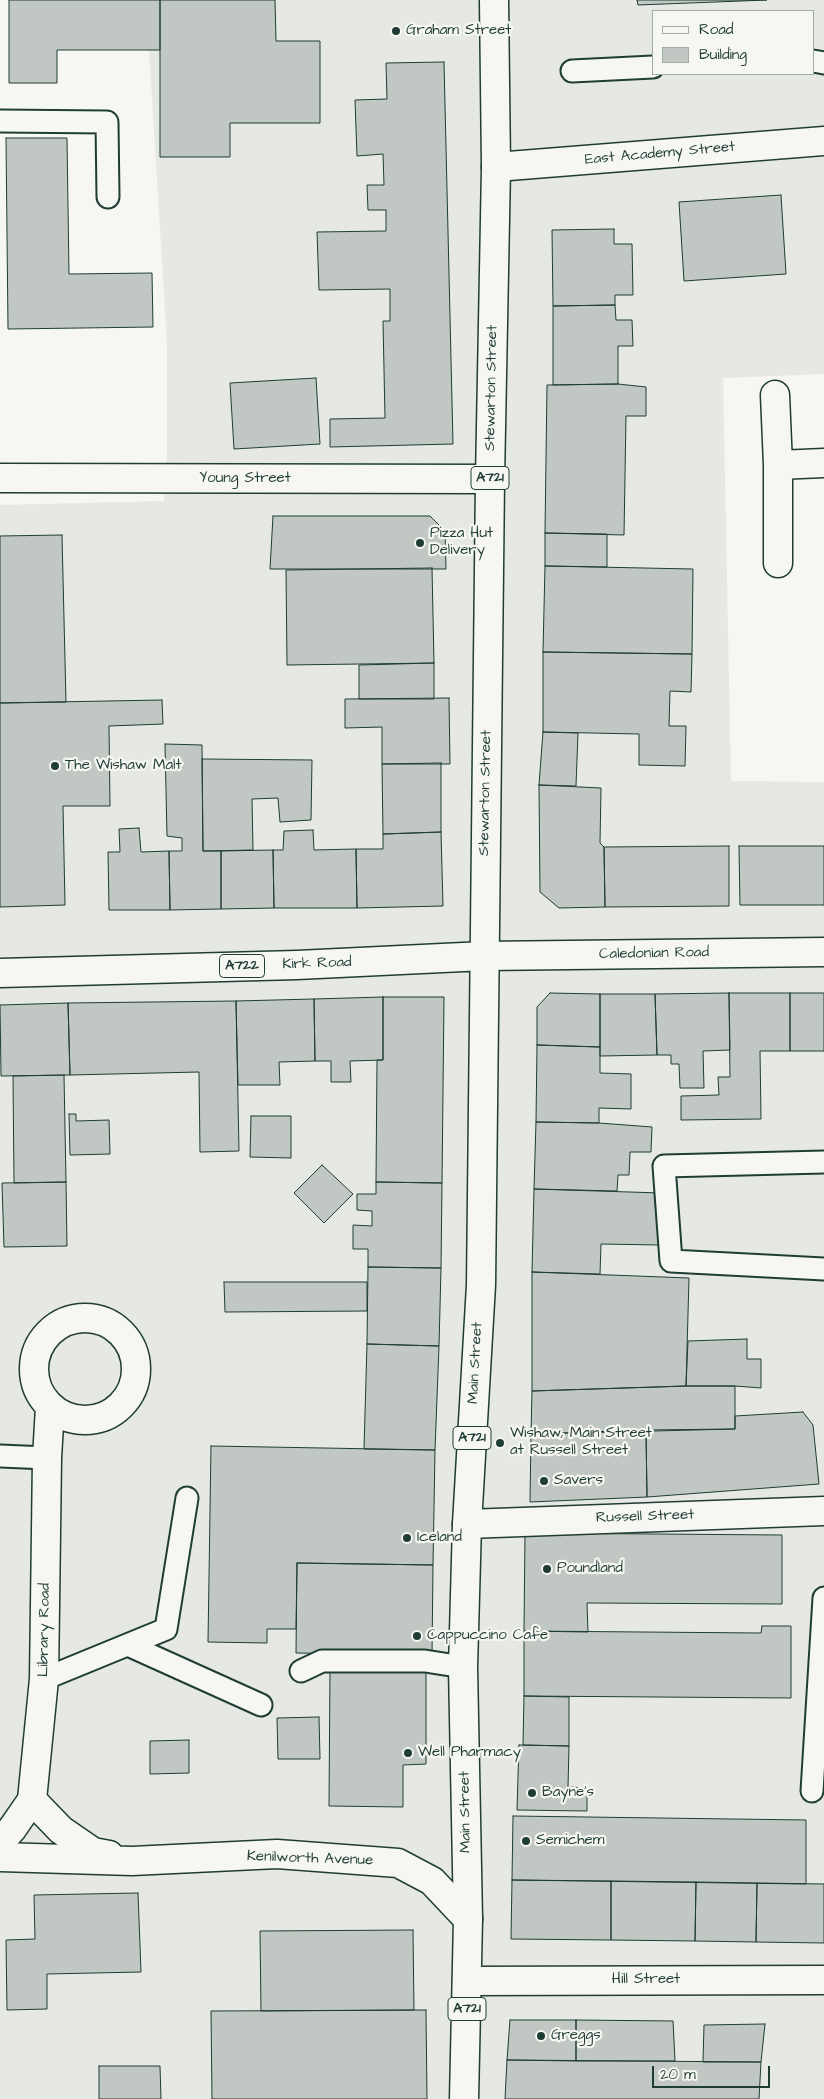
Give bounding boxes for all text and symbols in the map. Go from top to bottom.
legend [652,10,814,75]
text: Road [699,19,733,40]
place label: Graham Street [406,22,511,40]
marker: Graham Street [390,25,402,37]
text: Building [699,44,747,65]
street label: East Academy Street [584,138,736,170]
street label: Stewarton Street [482,325,502,451]
road number: A721 [471,466,509,489]
street label: Young Street [199,470,291,488]
place label: Pizza Hut Delivery [430,525,493,560]
marker: Pizza Hut Delivery [414,537,426,549]
street label: Stewarton Street [476,730,496,856]
place label: The Wishaw Malt [65,757,181,775]
marker: The Wishaw Malt [49,760,61,772]
street label: Caledonian Road [599,944,709,964]
road number: A722 [220,954,264,978]
street label: Kirk Road [282,954,352,974]
street label: Main Street [465,1322,487,1404]
place label: Wishaw, Main Street at Russell Street [510,1425,652,1460]
road number: A721 [453,1426,491,1450]
marker: Wishaw, Main Street at Russell Street [494,1437,506,1449]
place label: Savers [554,1472,603,1490]
marker: Savers [538,1475,550,1487]
street label: Russell Street [595,1506,695,1528]
place label: Iceland [417,1529,462,1547]
marker: Iceland [401,1532,413,1544]
place label: Poundland [557,1560,623,1578]
marker: Poundland [541,1563,553,1575]
street label: Library Road [35,1583,55,1677]
place label: Cappuccino Cafe [427,1627,548,1645]
marker: Cappuccino Cafe [411,1630,423,1642]
place label: Well Pharmacy [418,1744,521,1762]
marker: Well Pharmacy [402,1747,414,1759]
street label: Main Street [456,1771,476,1853]
place label: Bayne's [542,1784,594,1802]
marker: Bayne's [526,1787,538,1799]
place label: Semichem [536,1832,604,1850]
marker: Semichem [520,1835,532,1847]
street label: Kenilworth Avenue [247,1848,373,1870]
street label: Hill Street [612,1971,680,1989]
road number: A721 [448,1998,486,2020]
place label: Greggs [551,2027,601,2045]
marker: Greggs [535,2030,547,2042]
scale bar [654,2056,772,2088]
text: 20 m [660,2064,696,2085]

